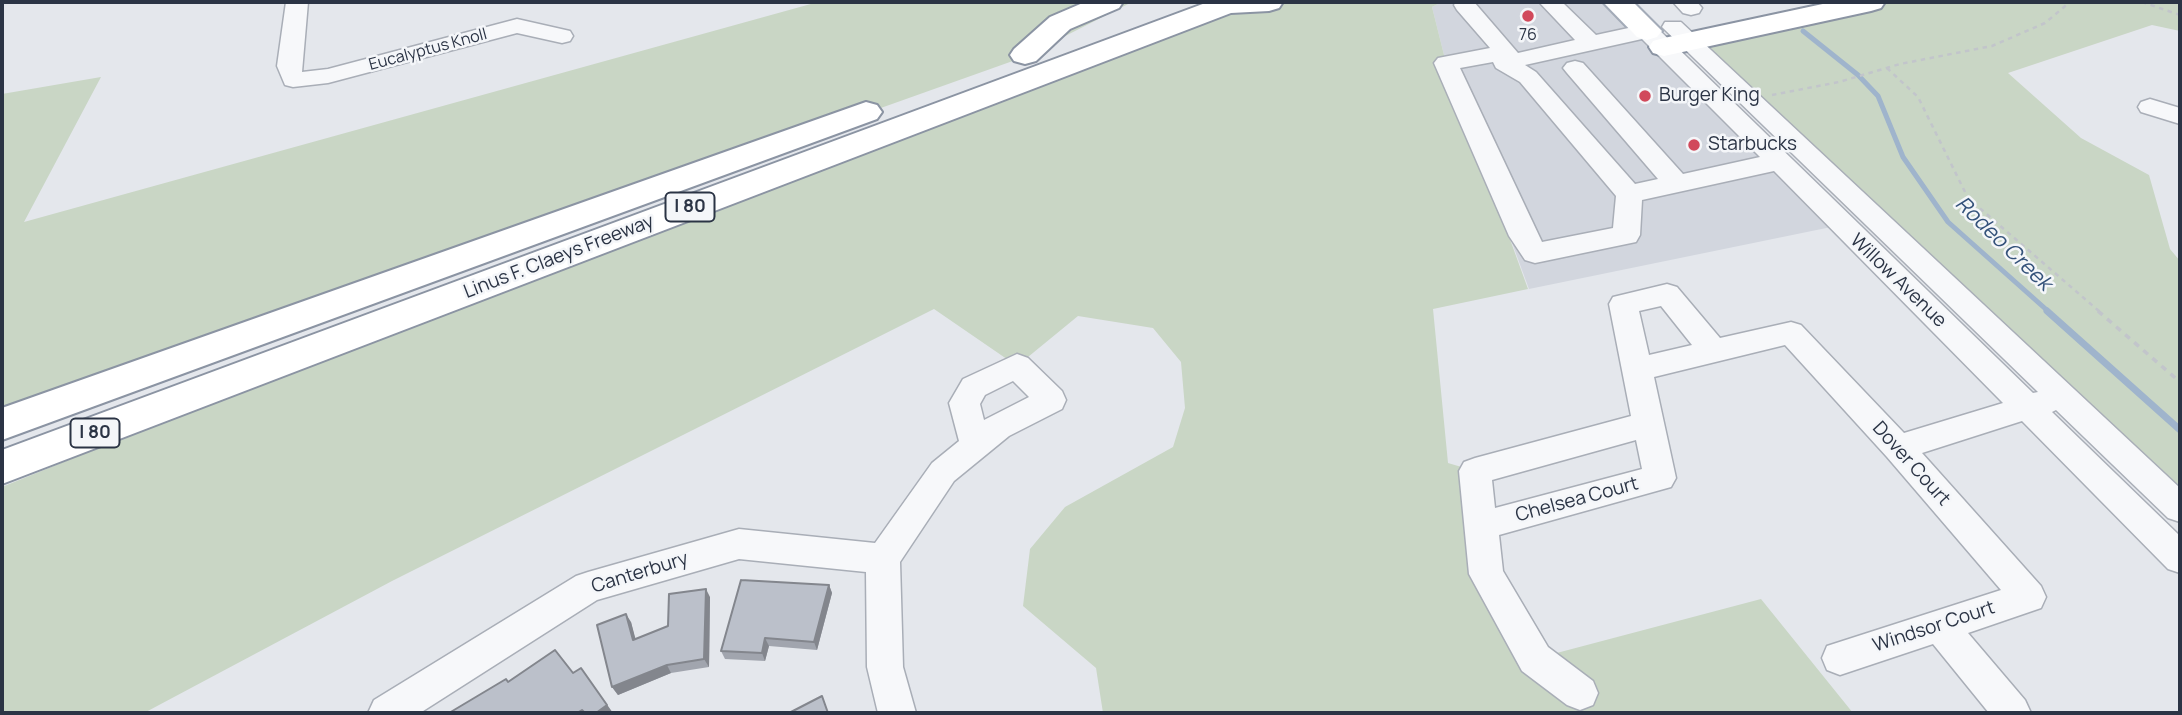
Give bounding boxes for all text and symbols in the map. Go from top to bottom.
marker: 76 [1520,8,1536,24]
street label: Eucalyptus Knoll [367,25,489,75]
place label: 76 [1519,26,1537,46]
place label: Burger King [1659,85,1760,107]
marker: Burger King [1637,88,1653,104]
place label: Starbucks [1708,134,1797,156]
marker: Starbucks [1686,137,1702,153]
road number: I 80 [666,192,714,222]
water label: Rodeo Creek [1950,192,2056,296]
street label: Linus F. Claeys Freeway [461,210,657,304]
street label: Willow Avenue [1845,229,1951,333]
street label: Dover Court [1867,417,1955,511]
road number: I 80 [70,418,119,447]
street label: Chelsea Court [1513,473,1641,527]
street label: Canterbury [589,547,691,599]
street label: Windsor Court [1870,597,1998,657]

